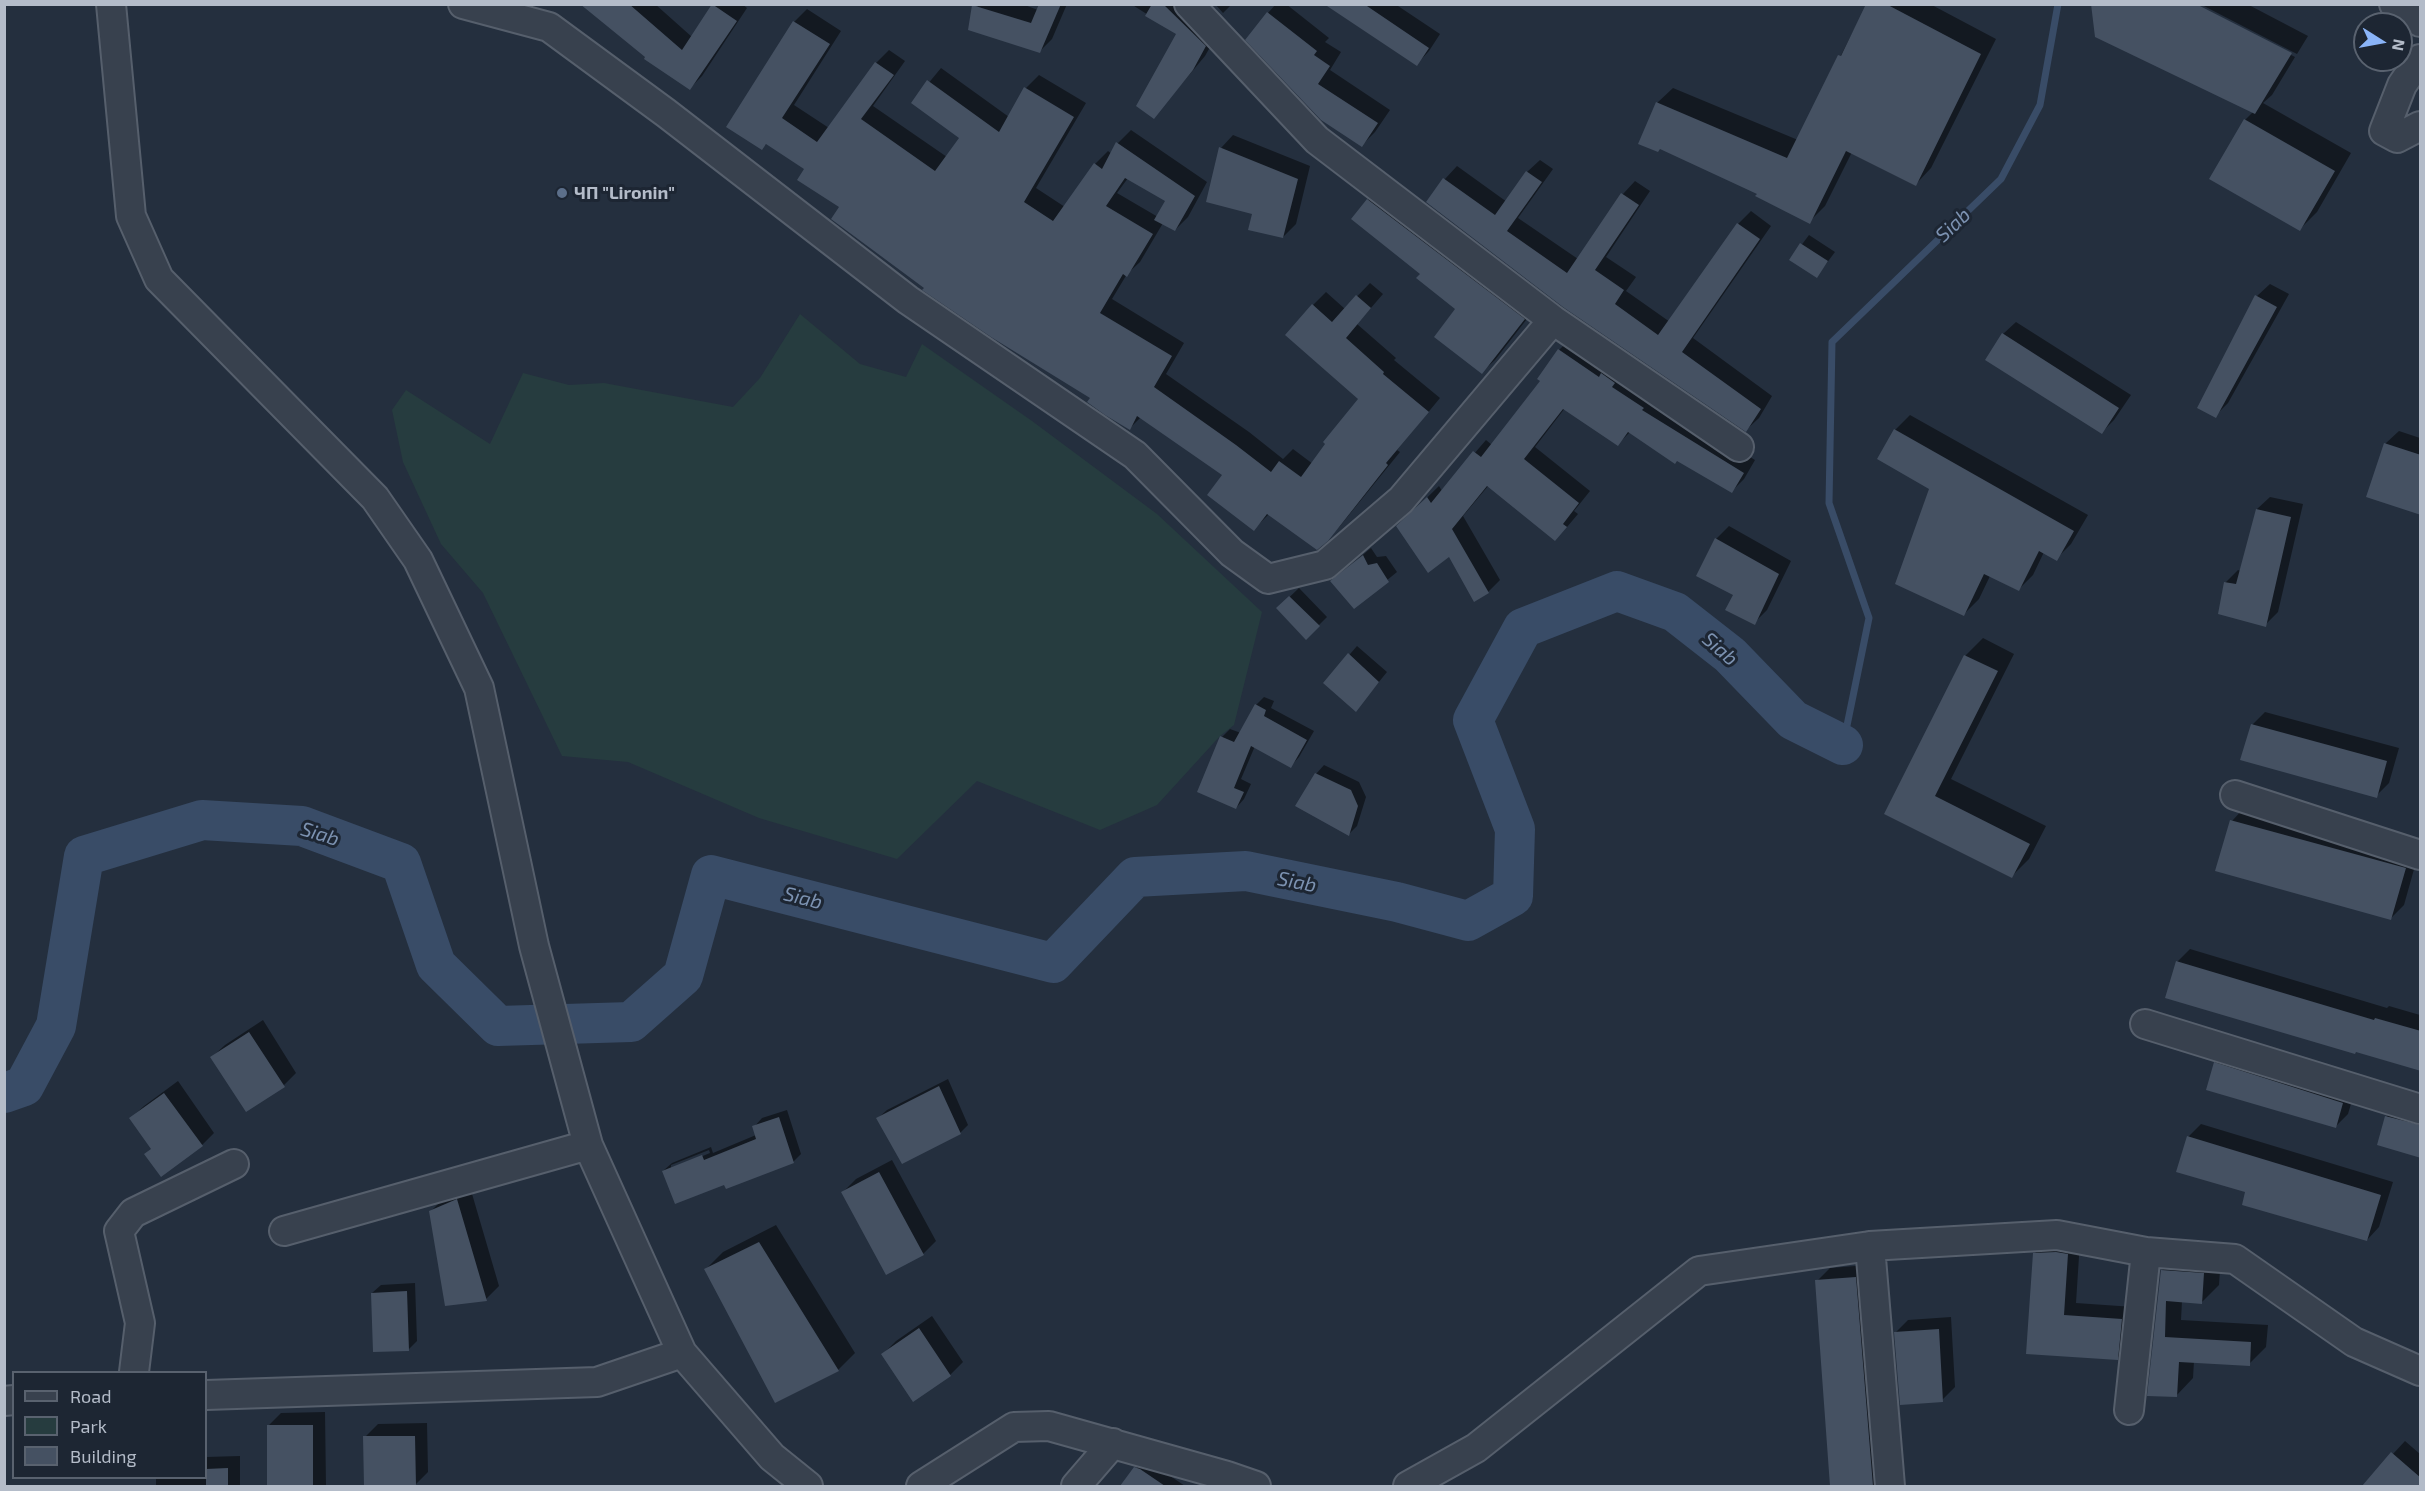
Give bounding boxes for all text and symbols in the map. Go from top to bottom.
north arrow [2353,12,2413,72]
text: N [2389,38,2410,53]
place label: ЧП "Lironin" [574,182,675,204]
marker: ЧП "Lironin" [555,186,569,200]
water label: Siab [1931,203,1975,247]
water label: Siab [1697,627,1743,671]
water label: Siab [298,817,342,851]
water label: Siab [1276,866,1318,898]
water label: Siab [781,882,825,914]
legend [12,1371,207,1479]
text: Road [70,1385,111,1407]
text: Park [70,1415,107,1437]
text: Building [70,1445,137,1467]

